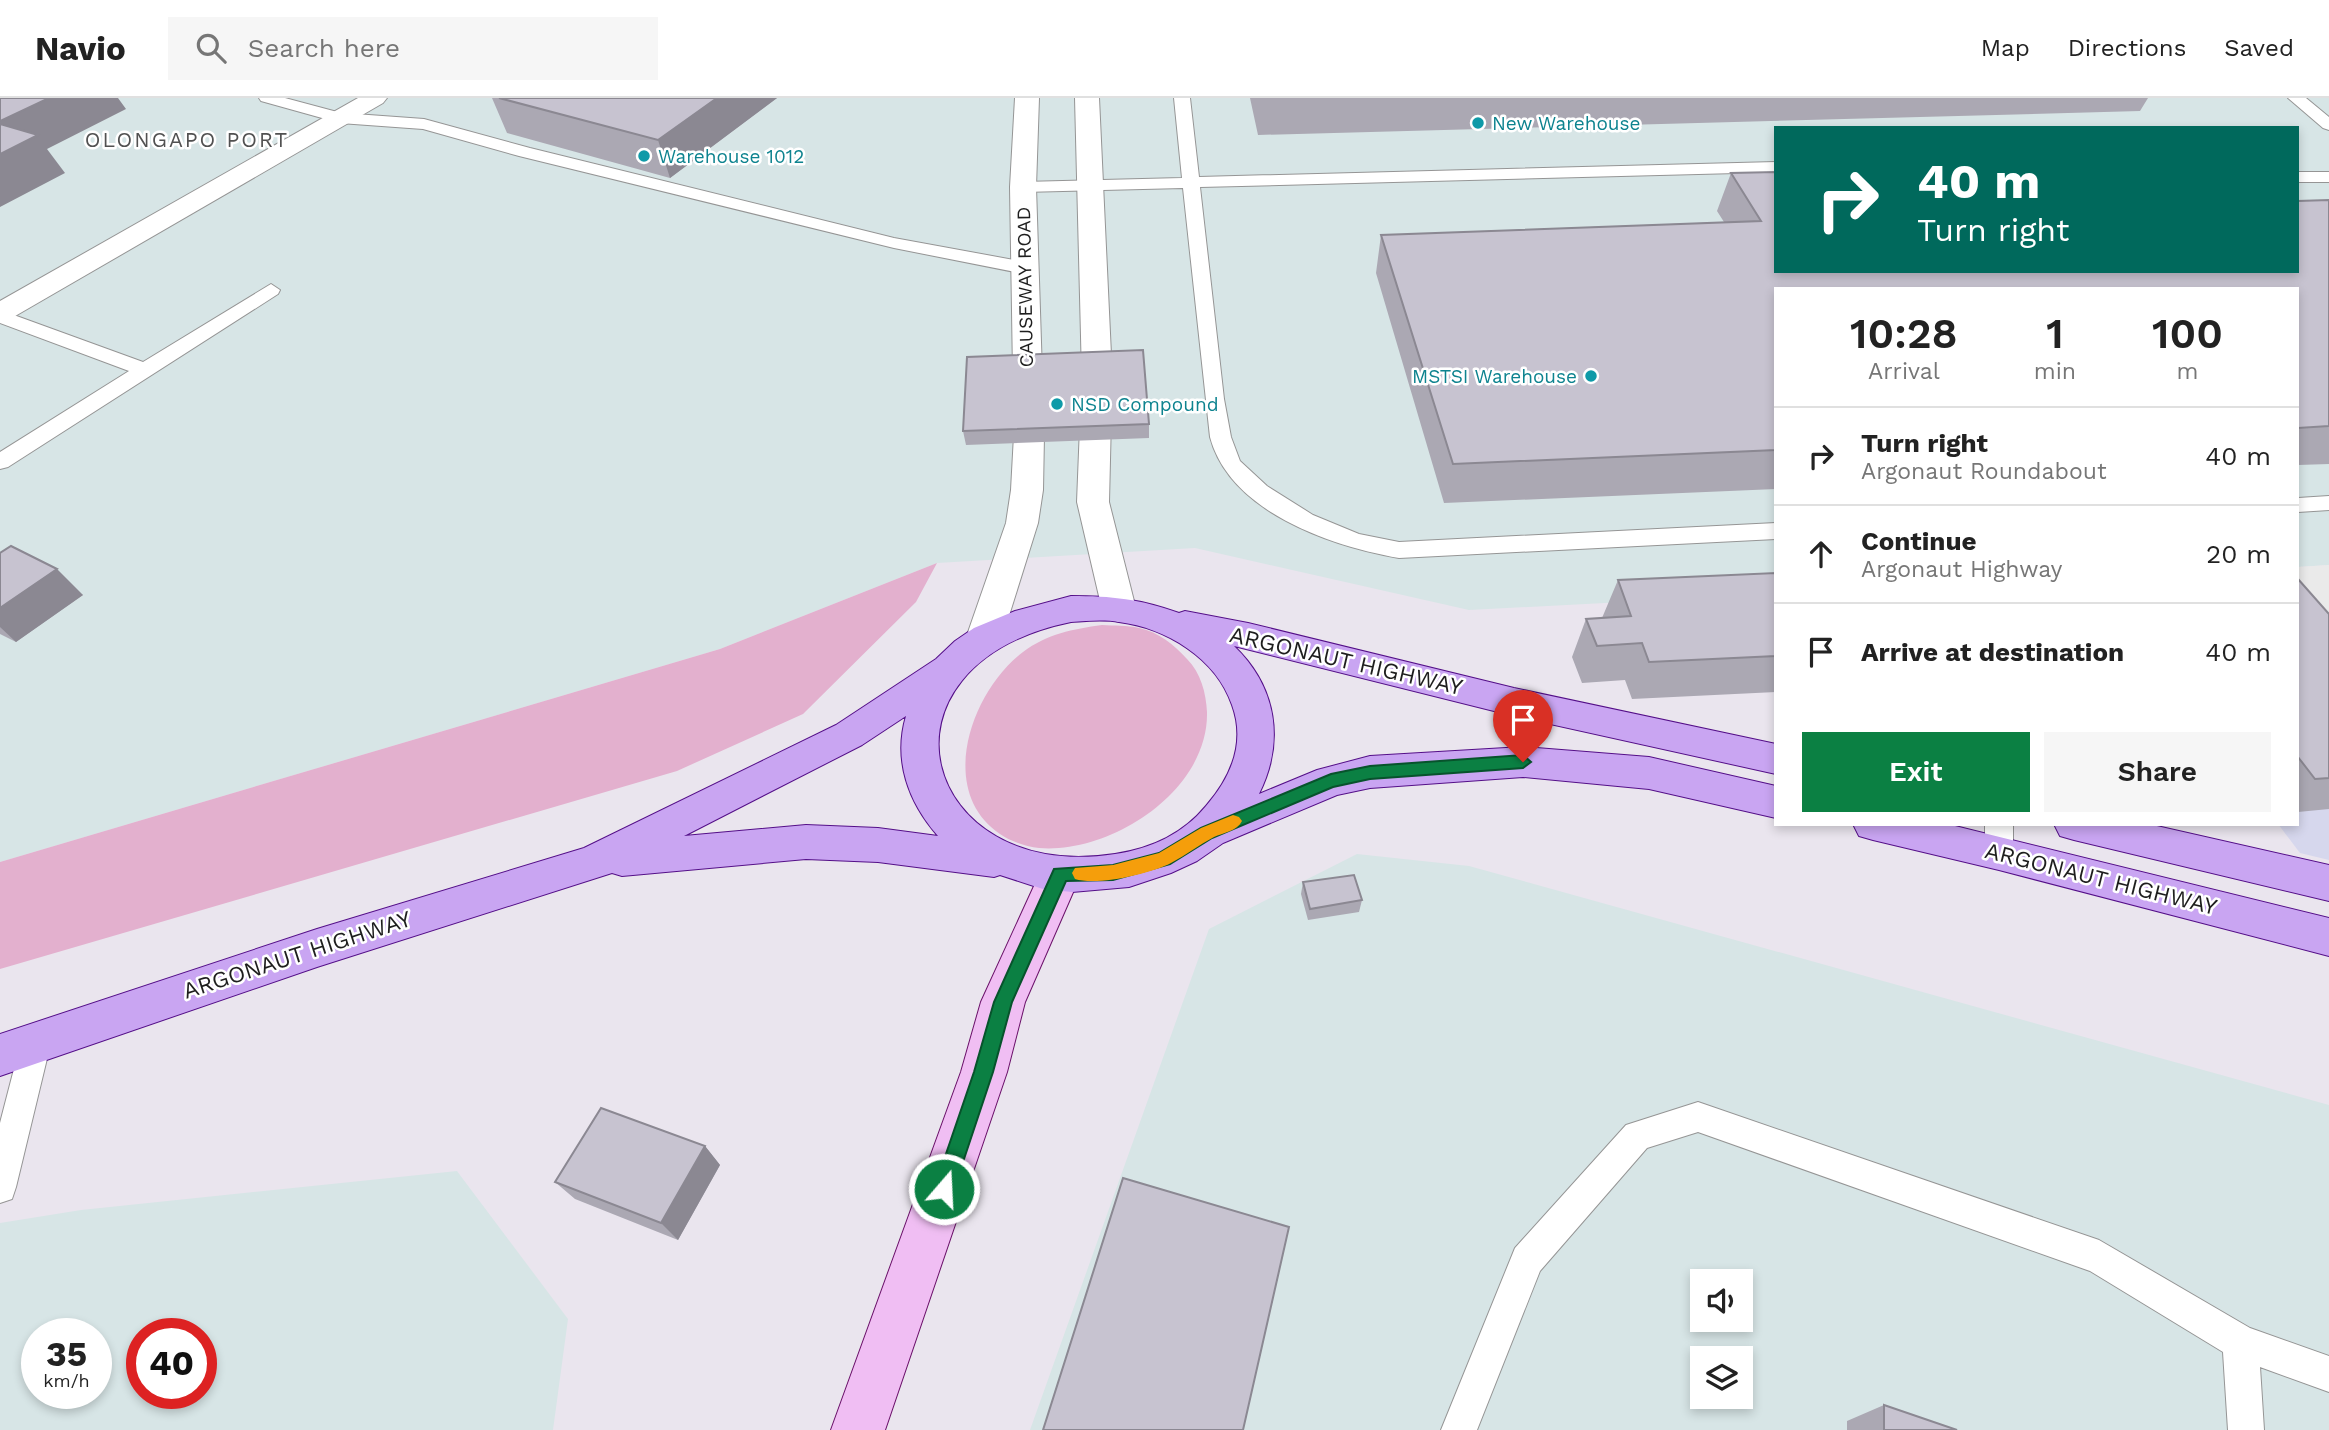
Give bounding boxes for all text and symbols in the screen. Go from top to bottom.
search box [168,17,658,80]
text: Navio [35,29,126,68]
icon: search [192,29,230,67]
text: Search here [248,33,400,63]
text: Map [1981,34,2030,62]
text: Directions [2068,34,2186,62]
text: Saved [2224,34,2294,62]
place label: New Warehouse [1492,112,1641,135]
marker: New Warehouse [1470,115,1486,131]
district label: OLONGAPO PORT [85,127,289,152]
place label: Warehouse 1012 [658,145,804,168]
marker: Warehouse 1012 [636,148,652,164]
text: 40 m [1917,152,2040,210]
icon: right [1802,154,1893,245]
street label: CAUSEWAY ROAD [1012,206,1038,368]
text: Turn right [1917,211,2069,249]
text: 10:28 [1850,309,1958,358]
text: 1 [2046,309,2064,358]
text: 100 [2152,309,2223,358]
text: Arrival [1868,358,1940,385]
text: min [2034,358,2076,385]
text: m [2177,358,2198,385]
place label: MSTSI Warehouse [1412,365,1577,388]
marker: MSTSI Warehouse [1583,368,1599,384]
place label: NSD Compound [1071,393,1219,416]
marker: NSD Compound [1049,396,1065,412]
text: Turn right [1861,428,1988,458]
icon: right [1802,437,1840,475]
text: 40 m [2205,441,2271,471]
text: Argonaut Roundabout [1861,458,2107,485]
text: Continue [1861,526,1977,556]
icon: ahead [1802,535,1840,573]
text: 20 m [2206,539,2271,569]
text: Argonaut Highway [1861,556,2062,583]
street label: ARGONAUT HIGHWAY [1227,621,1465,701]
icon: arrive [1802,633,1840,671]
text: Arrive at destination [1861,637,2124,667]
text: 40 m [2205,637,2271,667]
pin [1493,690,1553,762]
icon: arrive [1504,701,1542,739]
button: Exit [1802,732,2030,812]
button: Share [2044,732,2271,812]
street label: ARGONAUT HIGHWAY [1982,837,2220,921]
street label: ARGONAUT HIGHWAY [179,905,415,1005]
position arrow [907,1152,981,1226]
map controls [1690,1269,1753,1409]
button: sound [1690,1269,1753,1332]
speed limit sign: 40 [126,1318,217,1409]
text: 35 [46,1333,87,1375]
button: layers [1690,1346,1753,1409]
text: km/h [43,1370,90,1391]

